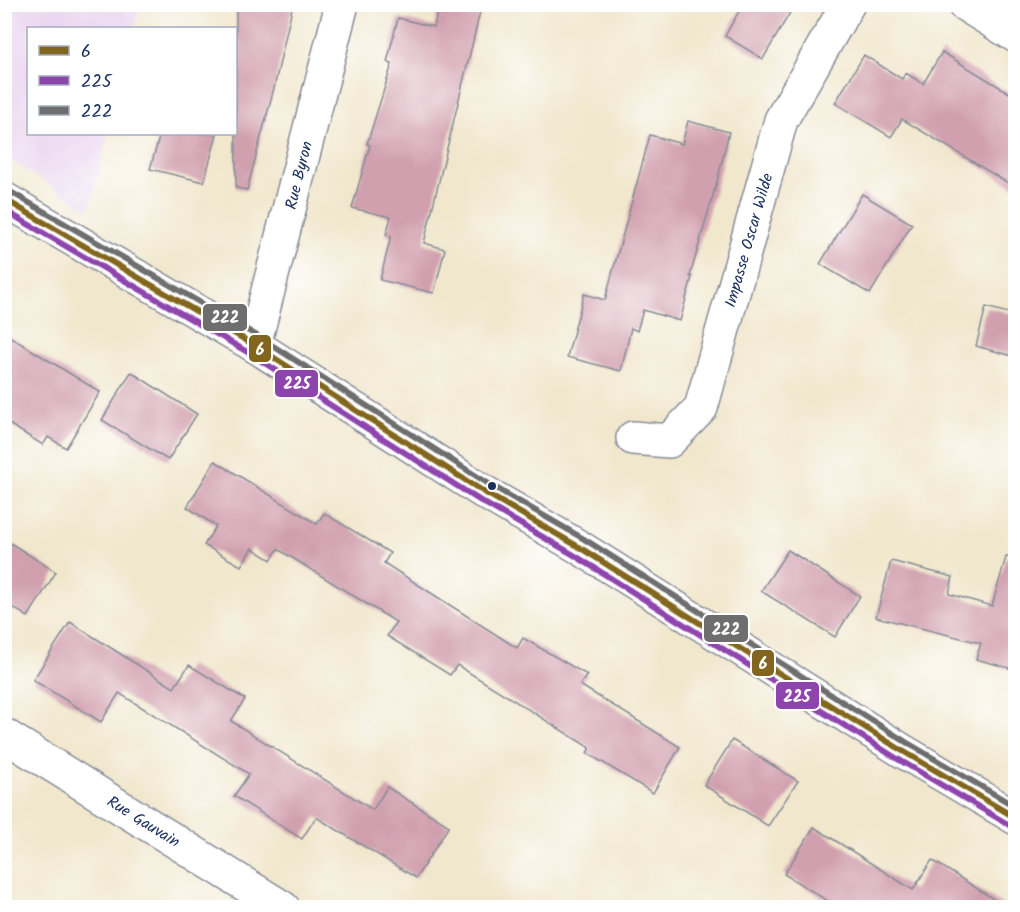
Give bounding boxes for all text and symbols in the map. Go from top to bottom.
legend [27,27,237,135]
text: 6 [81,38,91,67]
text: 225 [81,68,113,97]
text: 222 [81,98,112,127]
street label: Rue Byron [279,139,320,212]
street label: Impasse Oscar Wilde [718,170,781,310]
line badge: 222 [202,303,248,332]
text: 222 [211,306,239,331]
line badge: 6 [248,334,272,363]
text: 6 [256,338,265,363]
line badge: 225 [274,369,319,398]
text: 225 [284,372,312,397]
unlabelled marker [486,480,498,492]
line badge: 222 [703,614,749,643]
text: 222 [712,618,740,643]
line badge: 6 [751,649,775,677]
text: 6 [759,652,768,677]
line badge: 225 [775,681,820,710]
text: 225 [784,685,812,710]
street label: Rue Gauvain [102,790,185,855]

